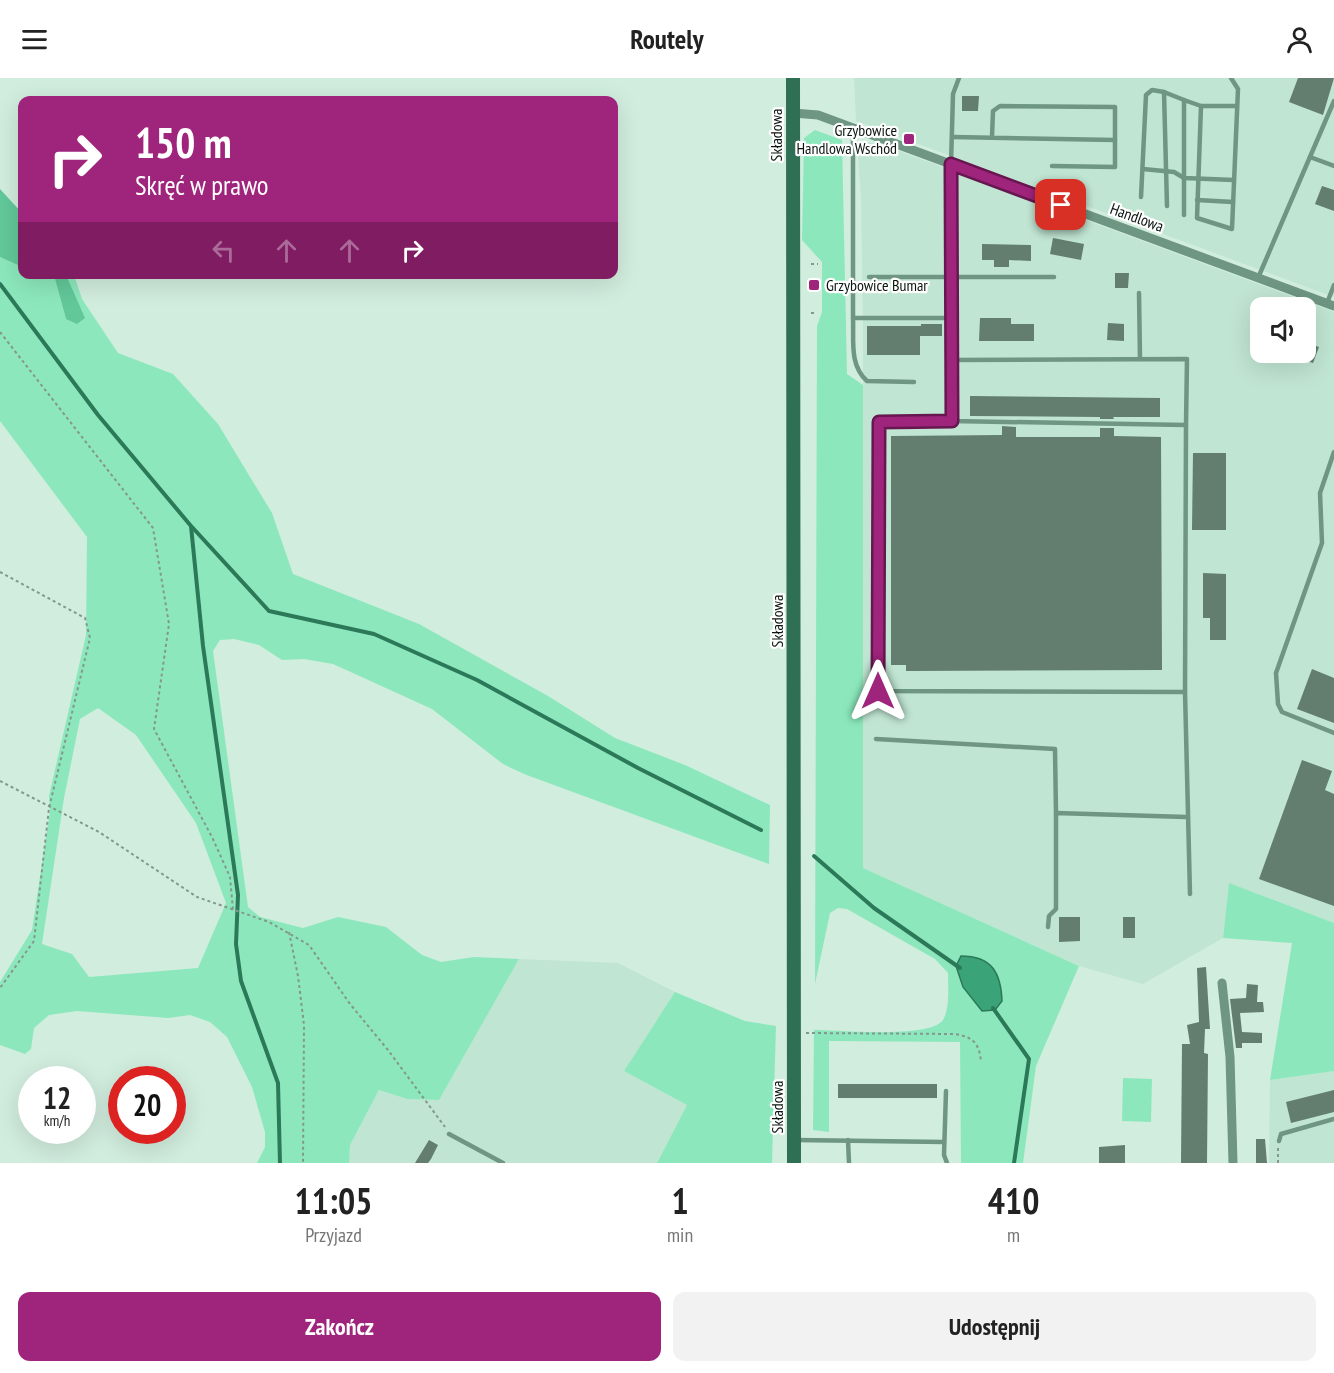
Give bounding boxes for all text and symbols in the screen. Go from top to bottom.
text: Routely [630,22,704,56]
icon: menu [18,23,51,56]
icon: person [1283,23,1316,56]
street label: Składowa [766,109,786,161]
text: 150 m [135,115,232,170]
icon: right [36,120,114,198]
place label: Grzybowice Handlowa Wschód [796,120,897,158]
marker: Grzybowice Handlowa Wschód [902,132,916,146]
text: Skręć w prawo [135,168,269,202]
pin [1035,179,1086,230]
icon: arrive [1044,188,1077,221]
street label: Handlowa [1108,198,1166,236]
icon: left [207,234,240,267]
icon: ahead [270,234,303,267]
icon: ahead [333,234,366,267]
icon: right [396,234,429,267]
place label: Grzybowice Bumar [826,275,928,295]
marker: Grzybowice Bumar [807,278,821,292]
map controls [1250,297,1316,363]
button: sound [1250,297,1316,363]
street label: Składowa [767,595,787,647]
position arrow [846,659,910,723]
speed limit sign: 20 [108,1066,186,1144]
text: 12 [43,1078,71,1117]
street label: Składowa [767,1081,787,1133]
text: km/h [44,1111,70,1130]
text: 11:05 [295,1177,372,1224]
text: 1 [671,1177,689,1224]
text: 410 [988,1177,1039,1224]
text: Przyjazd [305,1222,362,1248]
text: min [667,1222,693,1248]
text: m [1007,1222,1020,1248]
button: Zakończ [18,1292,661,1361]
button: Udostępnij [673,1292,1316,1361]

